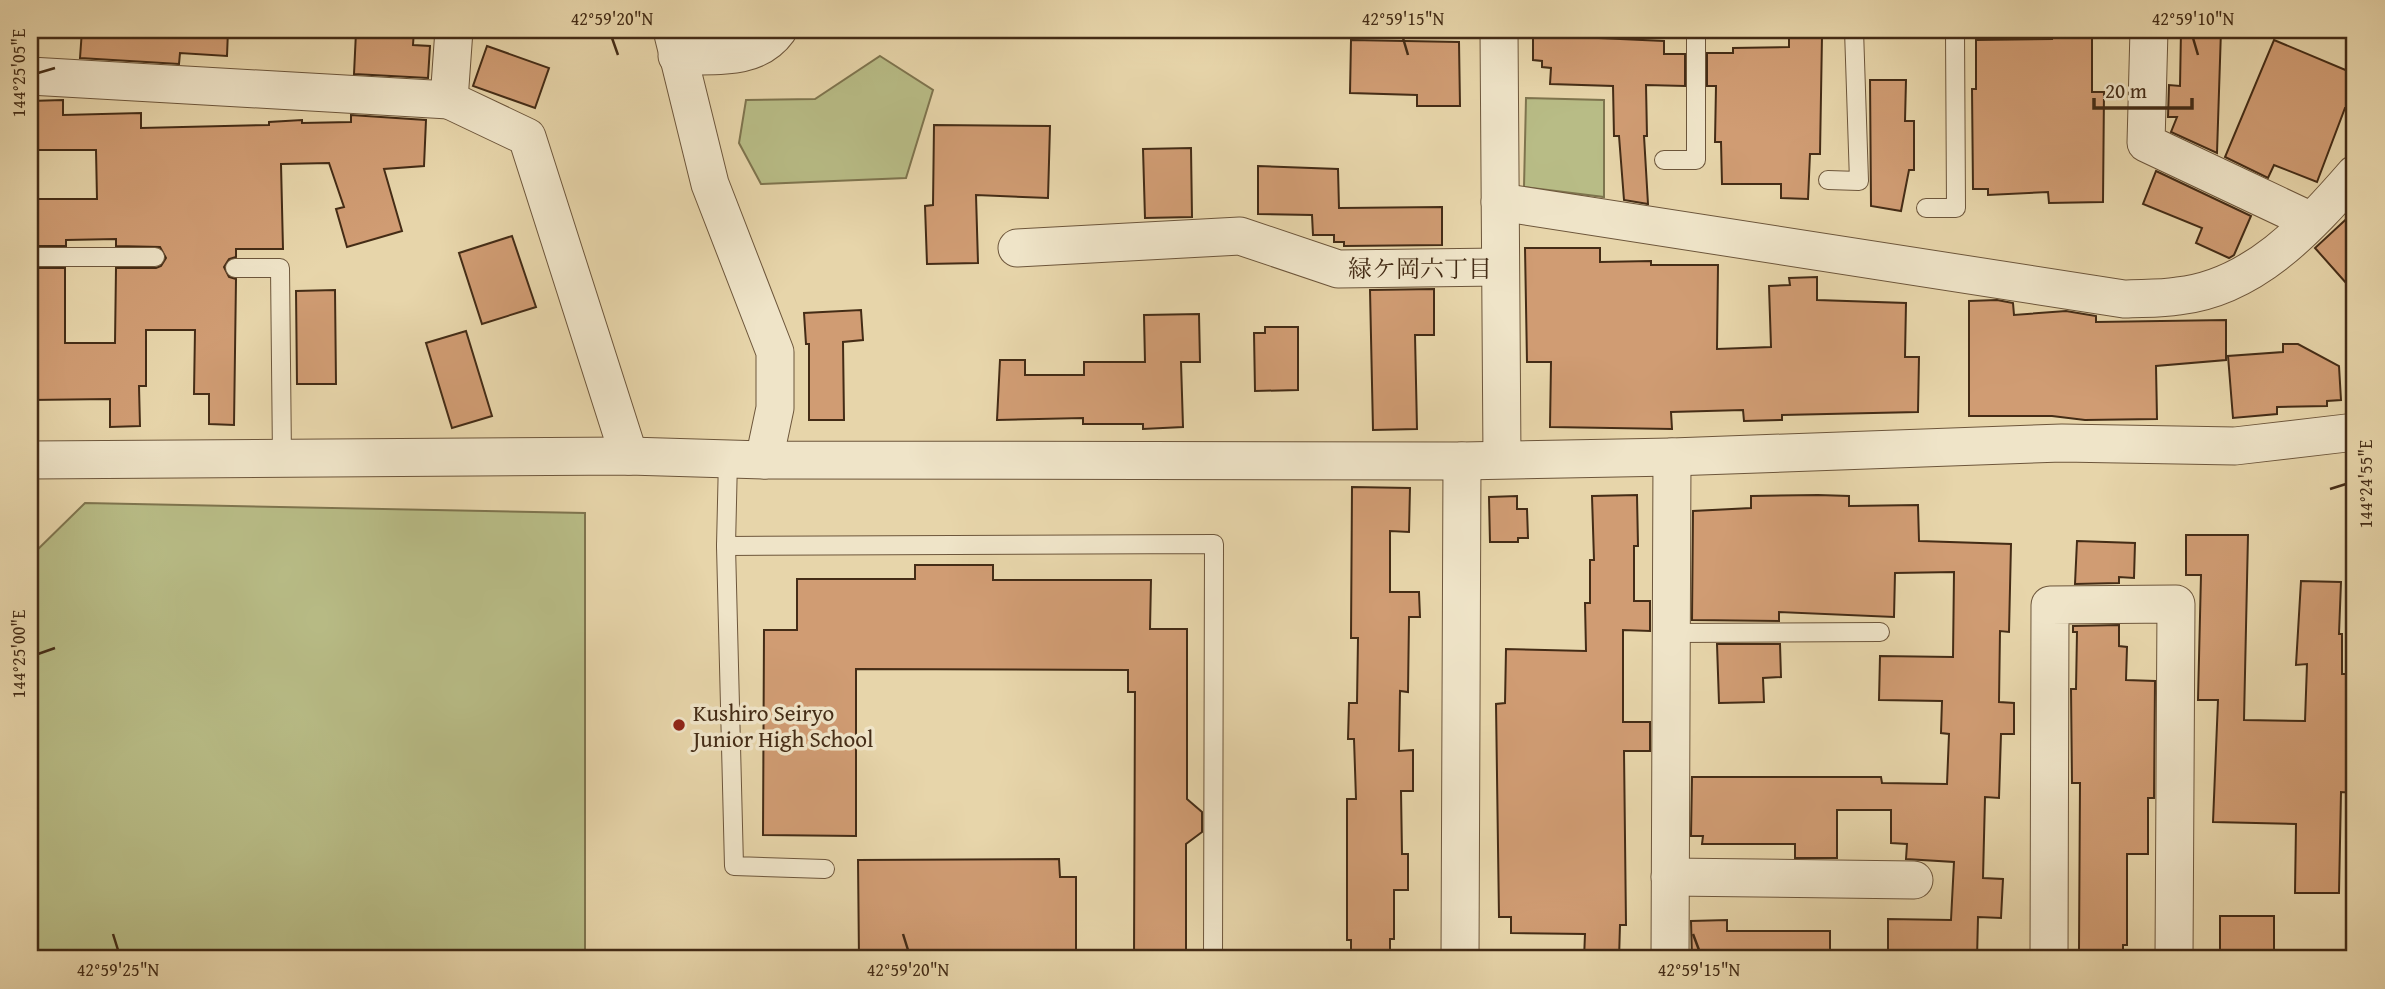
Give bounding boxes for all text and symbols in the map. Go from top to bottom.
text: 42°59'20"N [571,5,654,32]
text: 42°59'15"N [1362,5,1445,32]
text: 42°59'10"N [2152,5,2235,32]
text: 144°25'05"E [5,29,32,117]
scale bar [2094,66,2192,110]
text: 20 m [2105,75,2147,106]
district label: 緑ケ岡六丁目 [1348,251,1492,286]
text: 144°24'55"E [2352,440,2379,528]
text: 144°25'00"E [5,610,32,698]
place label: Kushiro Seiryo Junior High School [690,696,873,755]
marker: Kushiro Seiryo Junior High School [671,717,687,733]
text: 42°59'25"N [77,956,160,983]
text: 42°59'20"N [867,956,950,983]
text: 42°59'15"N [1658,956,1741,983]

